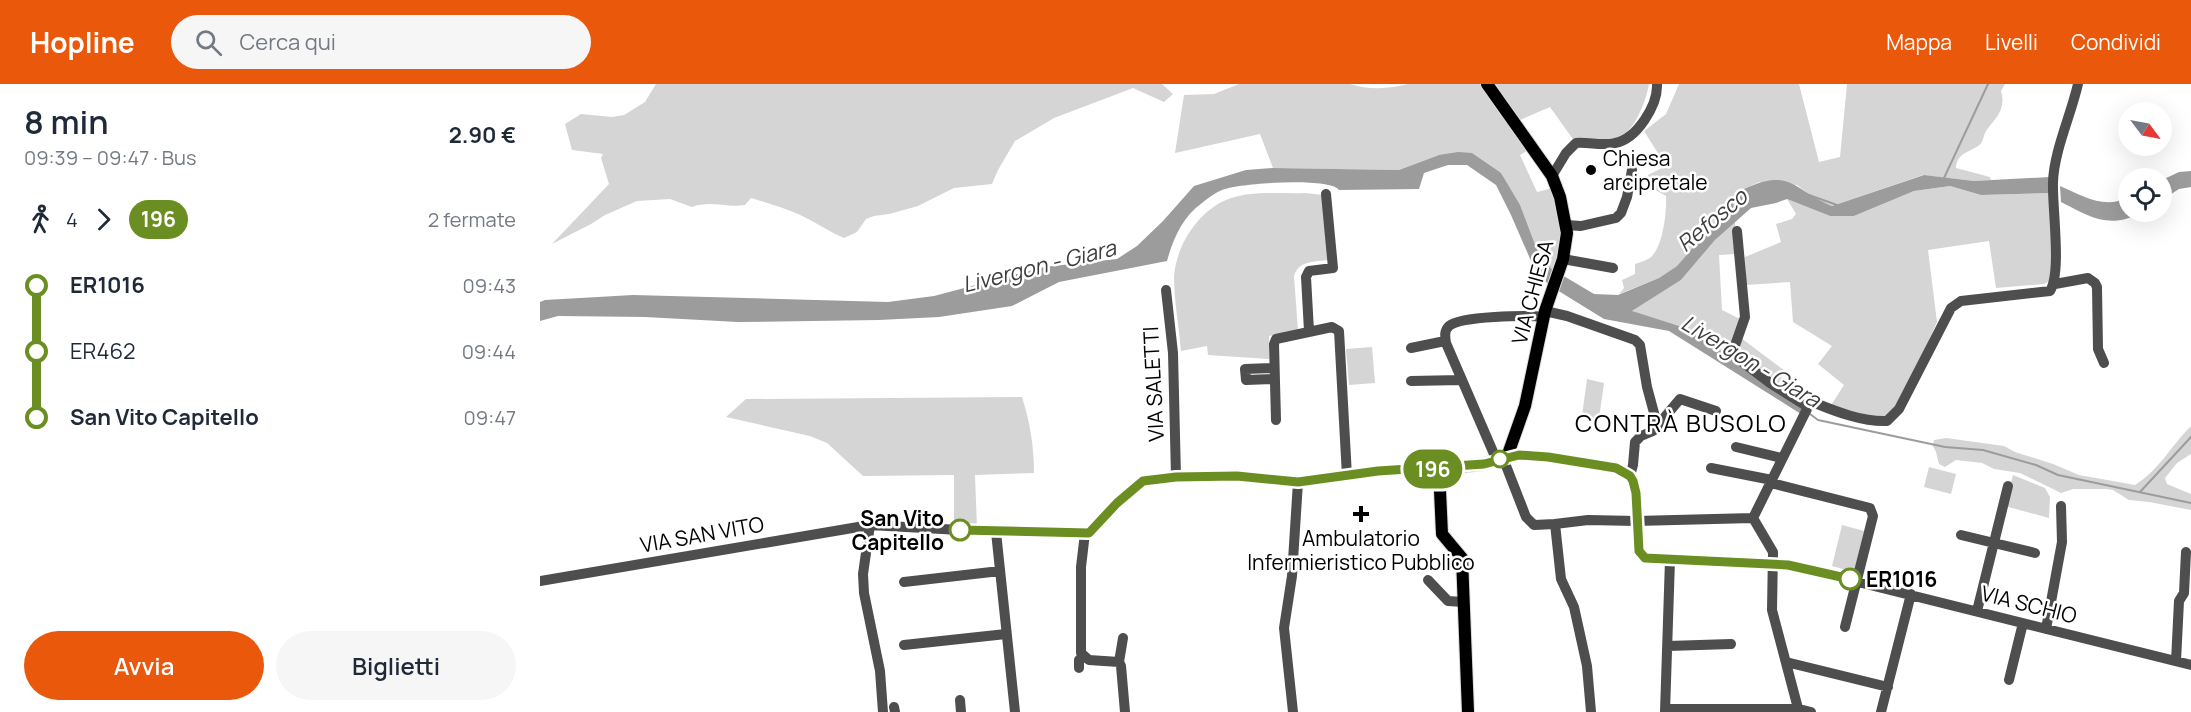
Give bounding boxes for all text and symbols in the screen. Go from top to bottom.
search box [171,15,591,69]
text: Hopline [30,23,135,61]
icon: search [192,26,225,59]
text: Cerca qui [240,27,336,57]
text: Mappa [1886,28,1952,56]
text: Livelli [1985,28,2038,56]
text: Condividi [2071,28,2161,56]
text: 8 min [24,99,109,144]
north arrow [2118,102,2172,156]
map controls [2118,102,2172,222]
text: 2.90 € [449,120,516,150]
text: 09:39 – 09:47 · Bus [24,144,196,171]
place label: Chiesa arcipretale [1603,144,1708,196]
marker: Chiesa arcipretale [1584,163,1598,177]
button: locate [2118,168,2172,222]
water label: Refosco [1670,180,1755,258]
icon: walk [24,203,57,236]
icon: forward [87,203,120,236]
text: 196 [141,205,176,233]
text: 4 [66,206,78,233]
text: 2 fermate [428,206,516,233]
water label: Livergon - Giara [959,232,1121,300]
street label: VIA CHIESA [1505,237,1559,347]
text: ER1016 [70,270,145,300]
text: 09:43 [463,272,516,299]
water label: Livergon - Giara [1676,308,1828,415]
street label: VIA SALETTI [1136,326,1170,442]
text: ER462 [70,336,136,366]
text: 09:44 [462,338,516,365]
text: San Vito Capitello [70,402,259,432]
text: 09:47 [464,404,516,431]
district label: CONTRÀ BUSOLO [1575,406,1787,439]
line badge: 196 [1398,450,1468,488]
unlabelled marker [1491,450,1509,468]
text: 196 [1415,455,1451,483]
place label: San Vito Capitello [852,504,944,556]
marker: Ambulatorio Infermieristico Pubblico [1352,505,1370,523]
street label: VIA SAN VITO [638,509,766,559]
marker: San Vito Capitello [949,519,971,541]
place label: Ambulatorio Infermieristico Pubblico [1247,524,1475,576]
place label: ER1016 [1866,565,1937,593]
marker: ER1016 [1839,568,1861,590]
street label: VIA SCHIO [1978,579,2080,629]
button: Avvia [24,631,264,700]
button: Biglietti [276,631,516,700]

